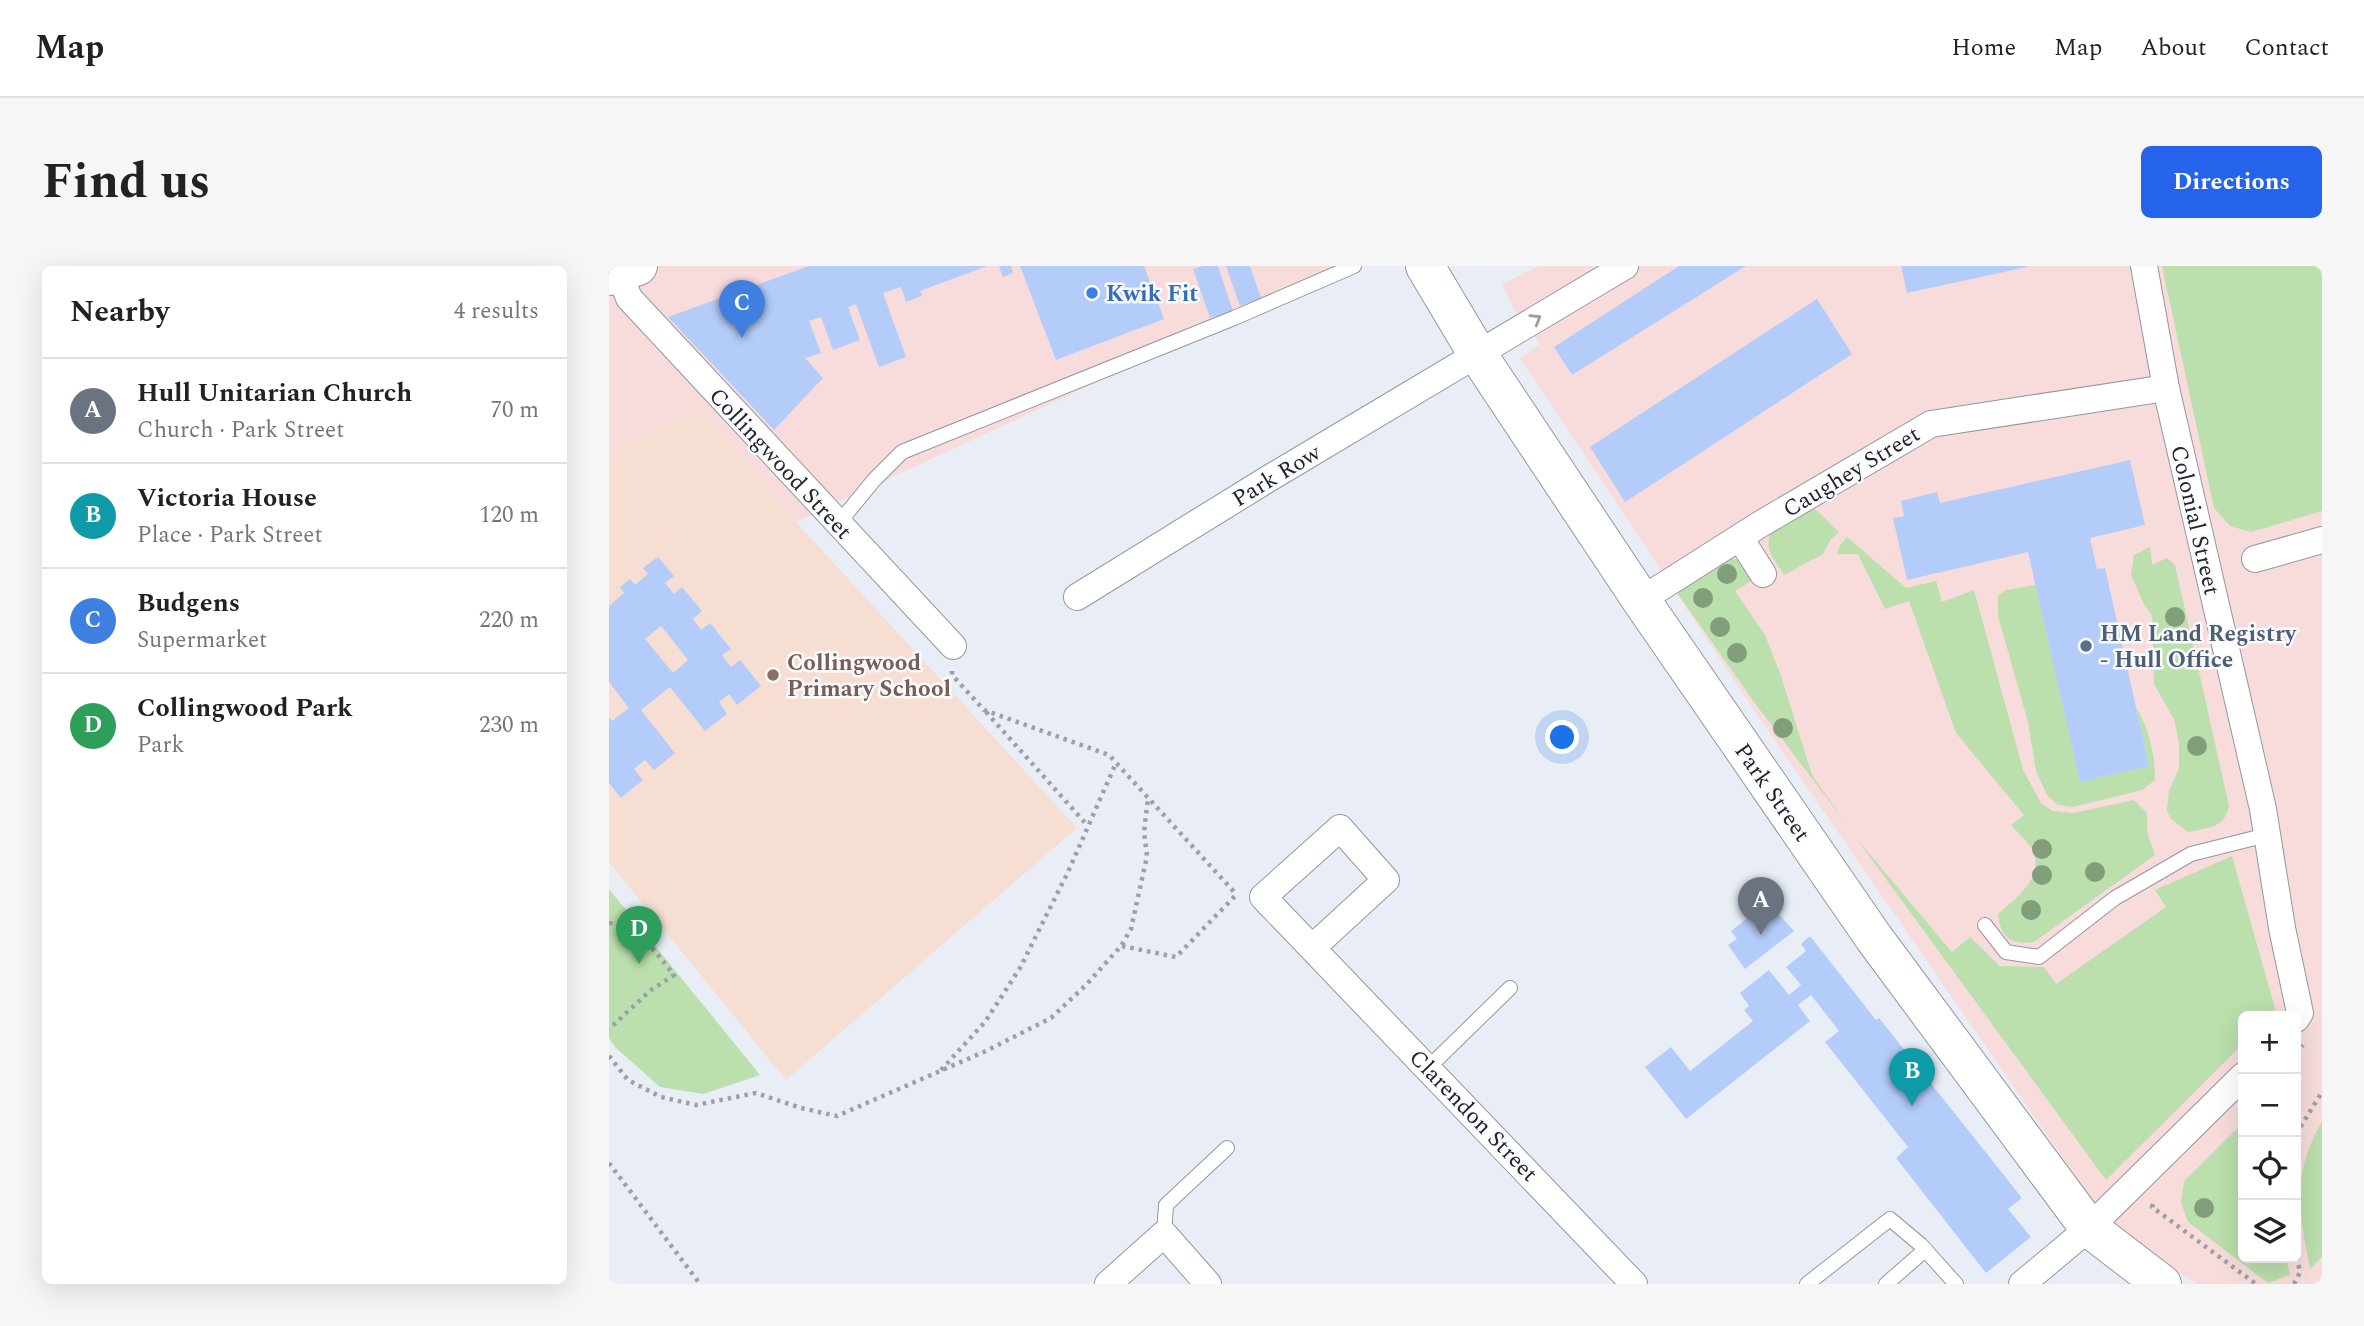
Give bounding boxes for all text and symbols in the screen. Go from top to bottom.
text: Map [35,23,104,73]
text: Home [1951,30,2016,66]
text: Map [2054,30,2102,66]
text: About [2140,30,2206,66]
text: Contact [2244,30,2329,66]
text: Find us [42,145,210,220]
button: Directions [2141,146,2322,218]
place label: Kwik Fit [1106,277,1198,312]
pin: C [719,280,765,338]
marker: Kwik Fit [1084,285,1100,301]
text: Nearby [70,289,169,335]
text: 4 results [454,294,539,329]
one-way arrow [1529,315,1542,328]
text: Hull Unitarian Church [137,373,412,413]
street label: Collingwood Street [700,380,860,548]
text: A [84,393,102,428]
text: 70 m [490,393,539,428]
text: Church · Park Street [137,413,344,448]
street label: Caughey Street [1776,417,1927,527]
street label: Park Row [1226,436,1328,517]
street label: Colonial Street [2160,442,2229,599]
text: Victoria House [137,478,317,518]
text: B [85,498,101,533]
text: 120 m [479,498,539,533]
text: Place · Park Street [137,518,323,553]
text: Budgens [137,583,240,623]
text: C [85,603,101,638]
text: 220 m [479,603,539,638]
place label: HM Land Registry - Hull Office [2100,617,2297,678]
text: Supermarket [137,623,267,658]
marker: HM Land Registry - Hull Office [2078,638,2094,654]
place label: Collingwood Primary School [787,646,951,707]
marker: Collingwood Primary School [765,667,781,683]
text: Collingwood Park [137,688,353,728]
text: D [84,708,102,743]
text: 230 m [479,708,539,743]
your location [1545,720,1579,754]
text: Park [137,728,184,763]
street label: Park Street [1725,736,1819,849]
pin: A [1738,877,1784,935]
pin: D [616,906,662,964]
map controls [2238,1011,2301,1263]
button: + [2238,1011,2301,1074]
street label: Clarendon Street [1400,1042,1546,1190]
pin: B [1889,1048,1935,1106]
button: − [2238,1074,2301,1137]
button: locate [2238,1137,2301,1200]
button: layers [2238,1200,2301,1263]

